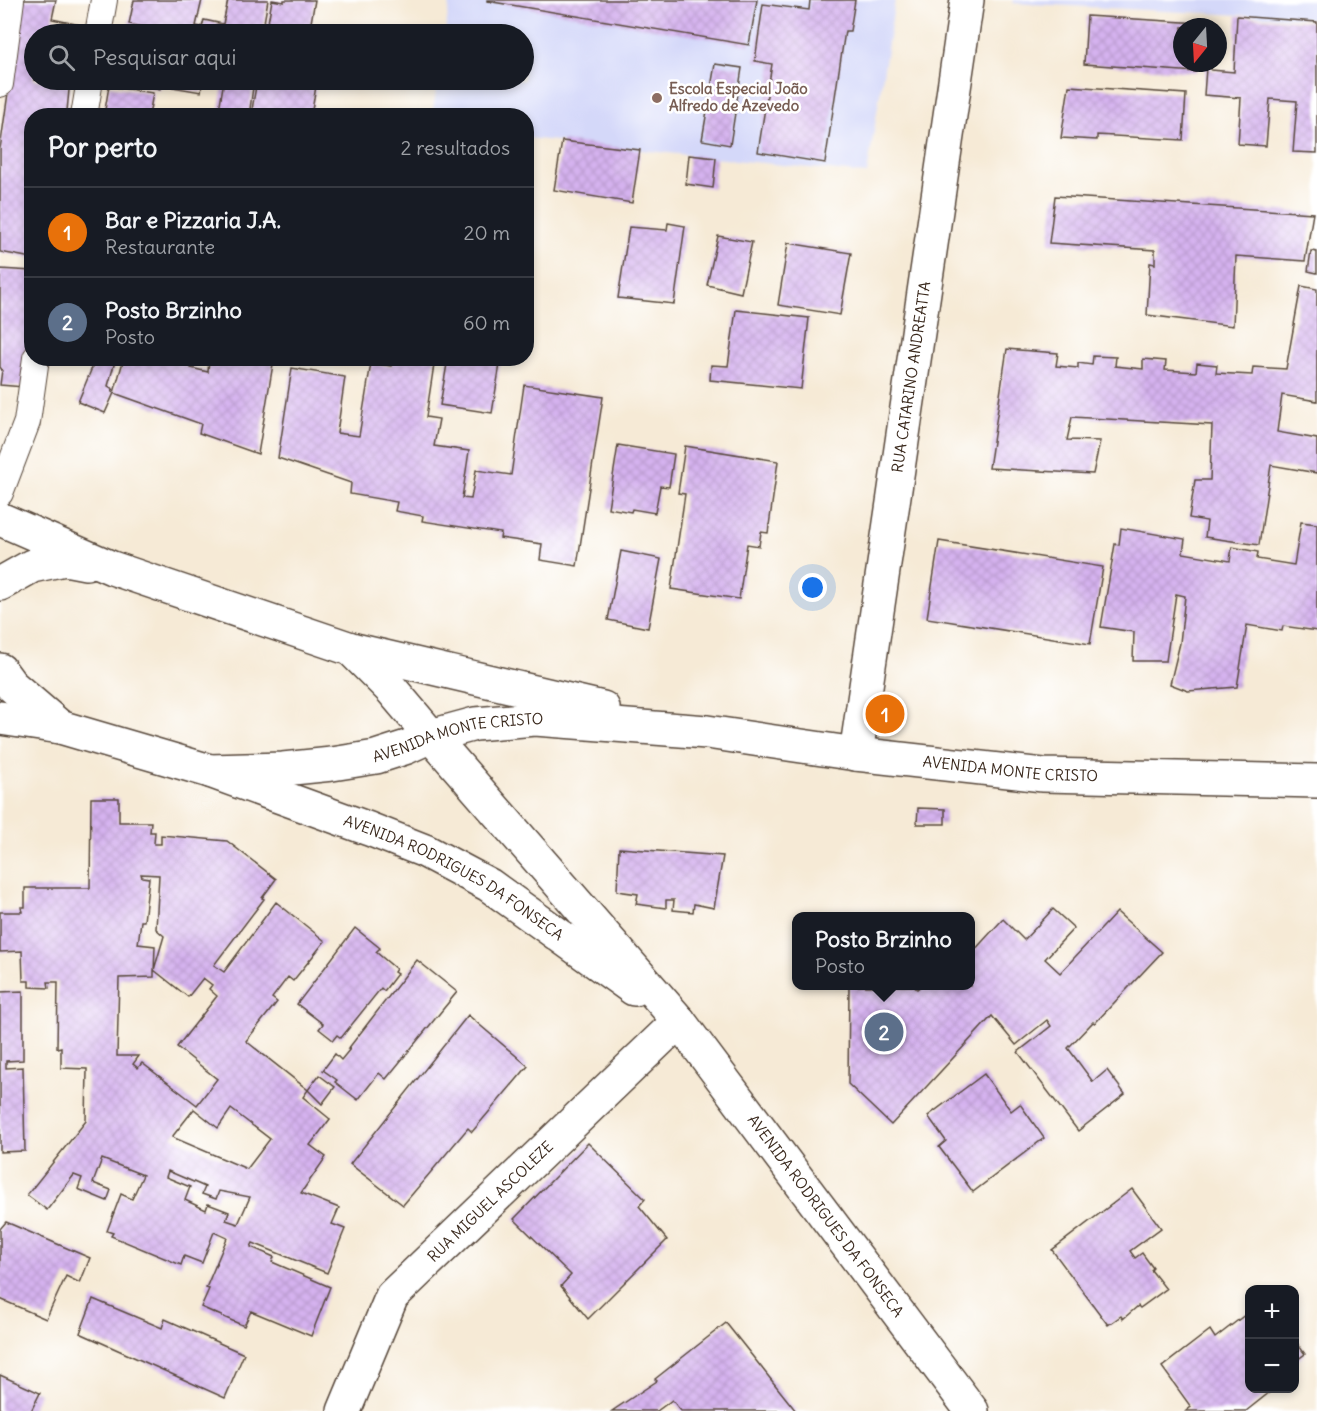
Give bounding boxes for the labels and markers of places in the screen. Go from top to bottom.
place label: Escola Especial João Alfredo de Azevedo [669,79,808,115]
marker: Escola Especial João Alfredo de Azevedo [650,91,664,105]
pin: 1 [866,692,904,736]
pin: 2 [864,1010,904,1054]

